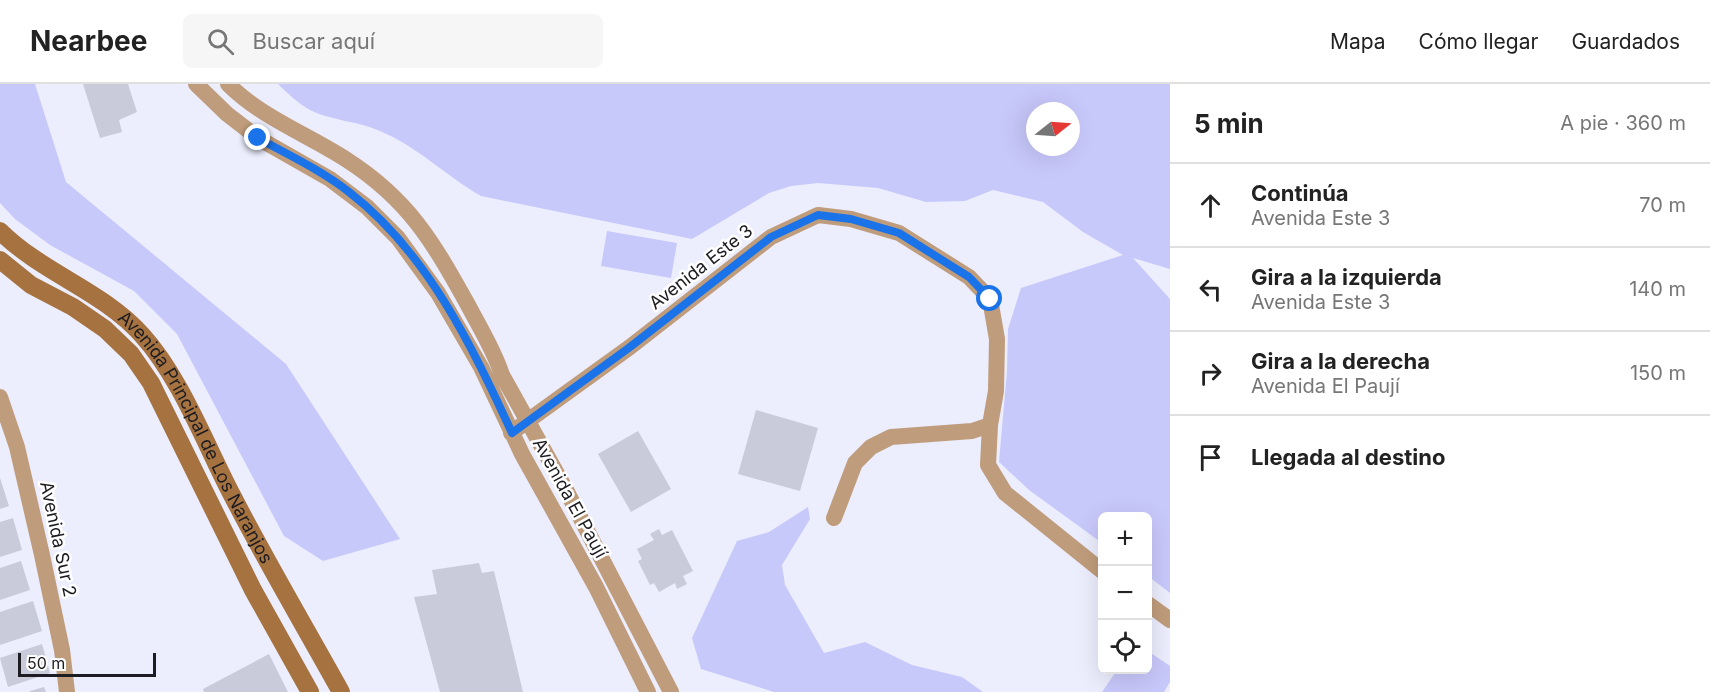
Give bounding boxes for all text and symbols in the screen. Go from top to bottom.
search box [183,14,603,68]
text: Nearbee [30,24,147,58]
icon: search [204,25,237,58]
text: Buscar aquí [252,28,375,54]
text: Mapa [1330,29,1386,54]
text: Cómo llegar [1419,29,1538,54]
text: Guardados [1571,29,1680,54]
north arrow [1026,102,1080,156]
text: 5 min [1194,108,1264,139]
text: A pie · 360 m [1560,111,1686,135]
route end [244,124,270,150]
text: Continúa [1251,180,1349,206]
icon: ahead [1194,189,1227,222]
text: 70 m [1639,193,1686,217]
text: Avenida Este 3 [1251,206,1390,230]
street label: Avenida Este 3 [645,220,757,313]
text: Gira a la izquierda [1251,264,1442,290]
icon: left [1194,273,1227,306]
text: 140 m [1629,277,1686,301]
route start [976,285,1002,311]
text: Avenida Este 3 [1251,290,1390,314]
street label: Avenida Principal de Los Naranjos [114,306,278,567]
text: Gira a la derecha [1251,348,1430,374]
icon: right [1194,357,1227,390]
text: 150 m [1630,361,1686,385]
text: Avenida El Paují [1251,374,1400,398]
street label: Avenida El Paují [529,434,612,562]
icon: arrive [1194,441,1227,474]
text: Llegada al destino [1251,444,1445,470]
street label: Avenida Sur 2 [36,479,81,599]
map controls [1098,512,1152,674]
button: + [1098,512,1152,566]
button: − [1098,566,1152,620]
button: locate [1098,620,1152,674]
scale bar [18,650,156,678]
text: 50 m [27,653,65,673]

